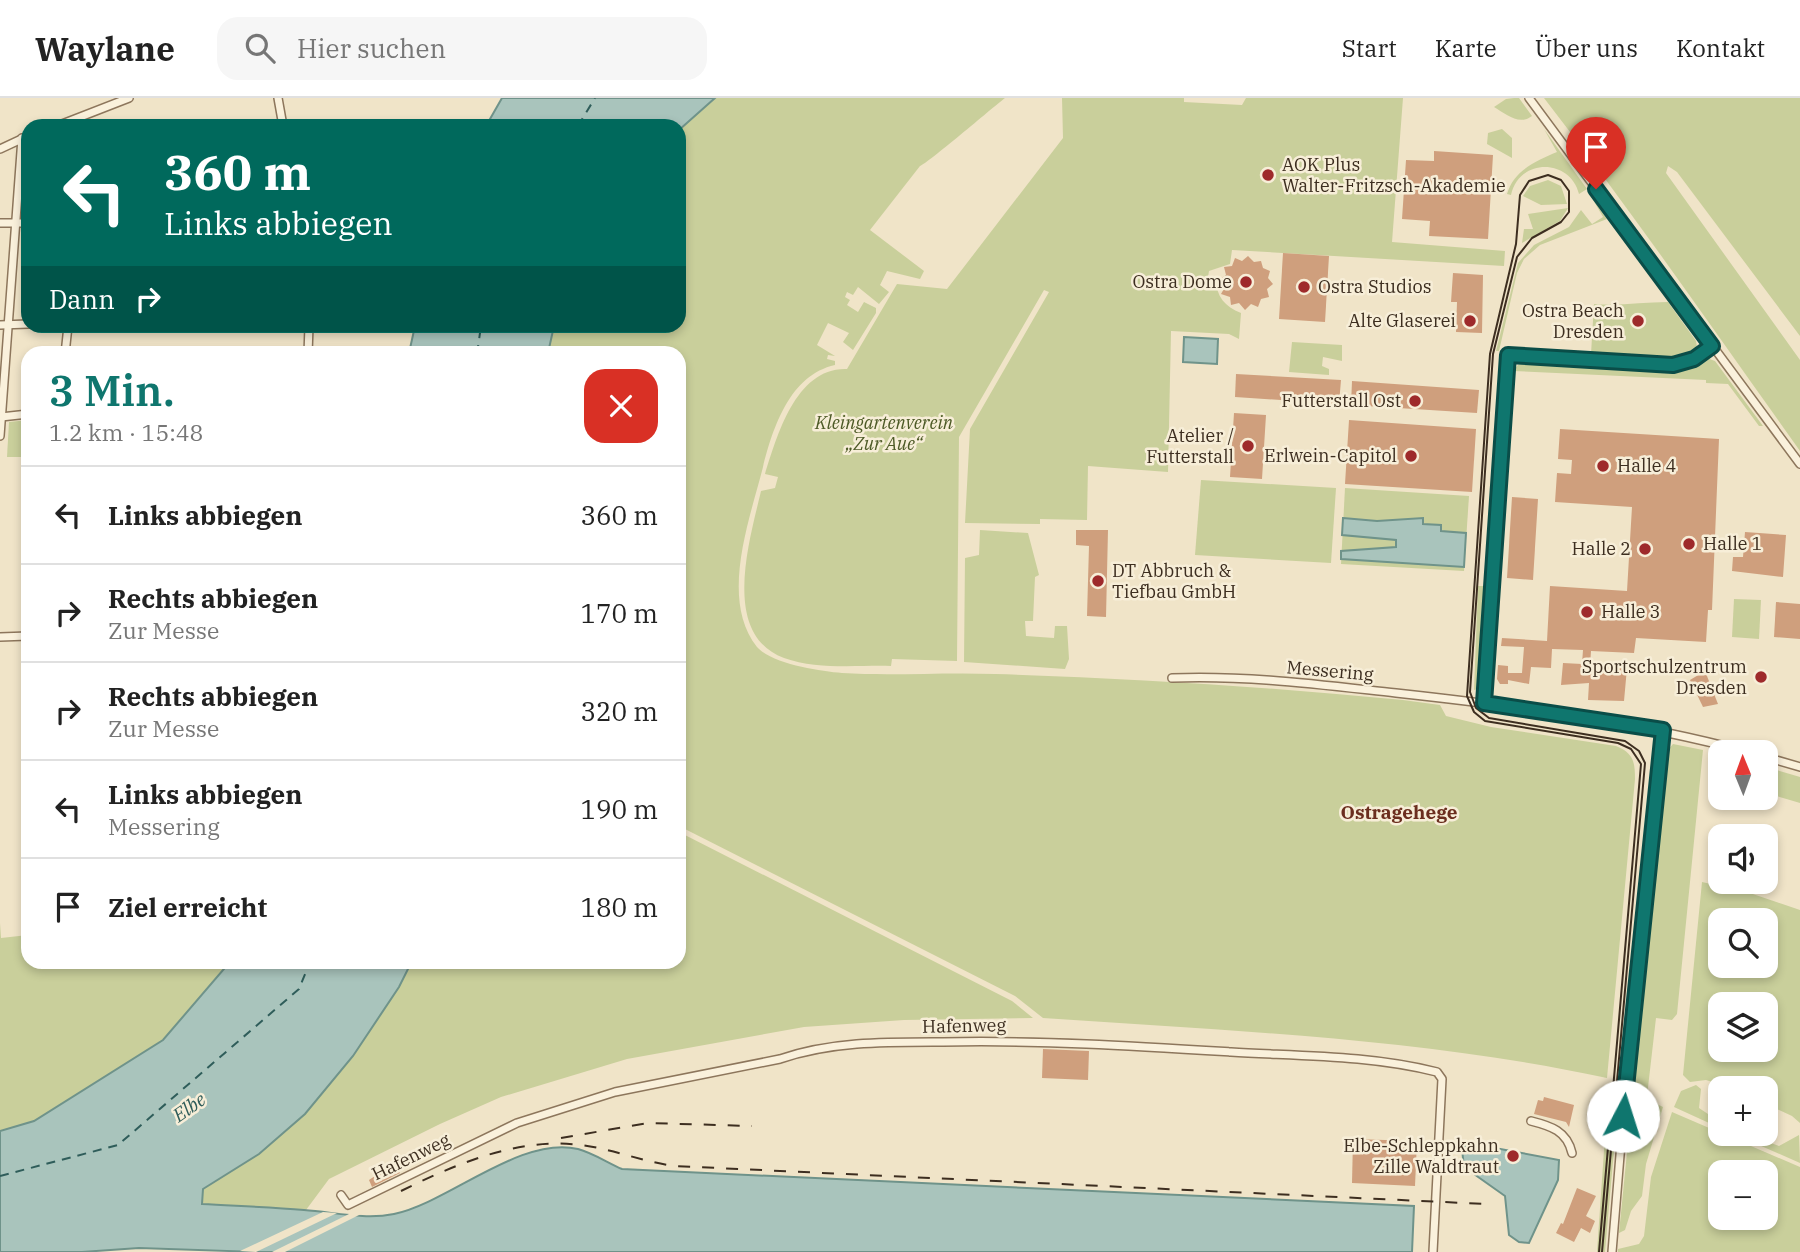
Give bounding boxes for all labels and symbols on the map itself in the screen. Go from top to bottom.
pin [1566,117,1626,189]
place label: AOK Plus Walter-Fritzsch-Akademie [1282,153,1506,197]
marker: AOK Plus Walter-Fritzsch-Akademie [1260,167,1276,183]
place label: Ostra Dome [1132,270,1232,293]
marker: Ostra Dome [1238,274,1254,290]
place label: Ostra Studios [1318,275,1432,298]
marker: Ostra Studios [1296,279,1312,295]
place label: Ostra Beach Dresden [1522,299,1624,343]
place label: Alte Glaserei [1348,309,1456,332]
marker: Alte Glaserei [1462,313,1478,329]
marker: Ostra Beach Dresden [1630,313,1646,329]
place label: Futterstall Ost [1281,389,1401,412]
marker: Futterstall Ost [1407,393,1423,409]
park label: Kleingartenverein „Zur Aue“ [814,411,954,455]
place label: Atelier / Futterstall [1146,424,1234,468]
marker: Atelier / Futterstall [1240,438,1256,454]
place label: Erlwein-Capitol [1264,444,1397,467]
marker: Erlwein-Capitol [1403,448,1419,464]
place label: Halle 4 [1617,454,1676,477]
marker: Halle 4 [1595,458,1611,474]
place label: Halle 1 [1703,532,1762,555]
marker: Halle 1 [1681,536,1697,552]
place label: Halle 2 [1572,537,1631,560]
marker: Halle 2 [1637,541,1653,557]
place label: DT Abbruch & Tiefbau GmbH [1112,559,1236,603]
marker: DT Abbruch & Tiefbau GmbH [1090,573,1106,589]
place label: Halle 3 [1601,600,1660,623]
marker: Halle 3 [1579,604,1595,620]
street label: Messering [1286,655,1375,686]
place label: Sportschulzentrum Dresden [1582,655,1747,699]
marker: Sportschulzentrum Dresden [1753,669,1769,685]
north arrow [1708,740,1778,810]
district label: Ostragehege [1340,800,1458,824]
street label: Hafenweg [922,1013,1006,1038]
position arrow [1586,1079,1660,1153]
water label: Elbe [167,1087,211,1127]
street label: Hafenweg [368,1128,454,1185]
place label: Elbe-Schleppkahn Zille Waldtraut [1343,1134,1499,1178]
marker: Elbe-Schleppkahn Zille Waldtraut [1505,1148,1521,1164]

